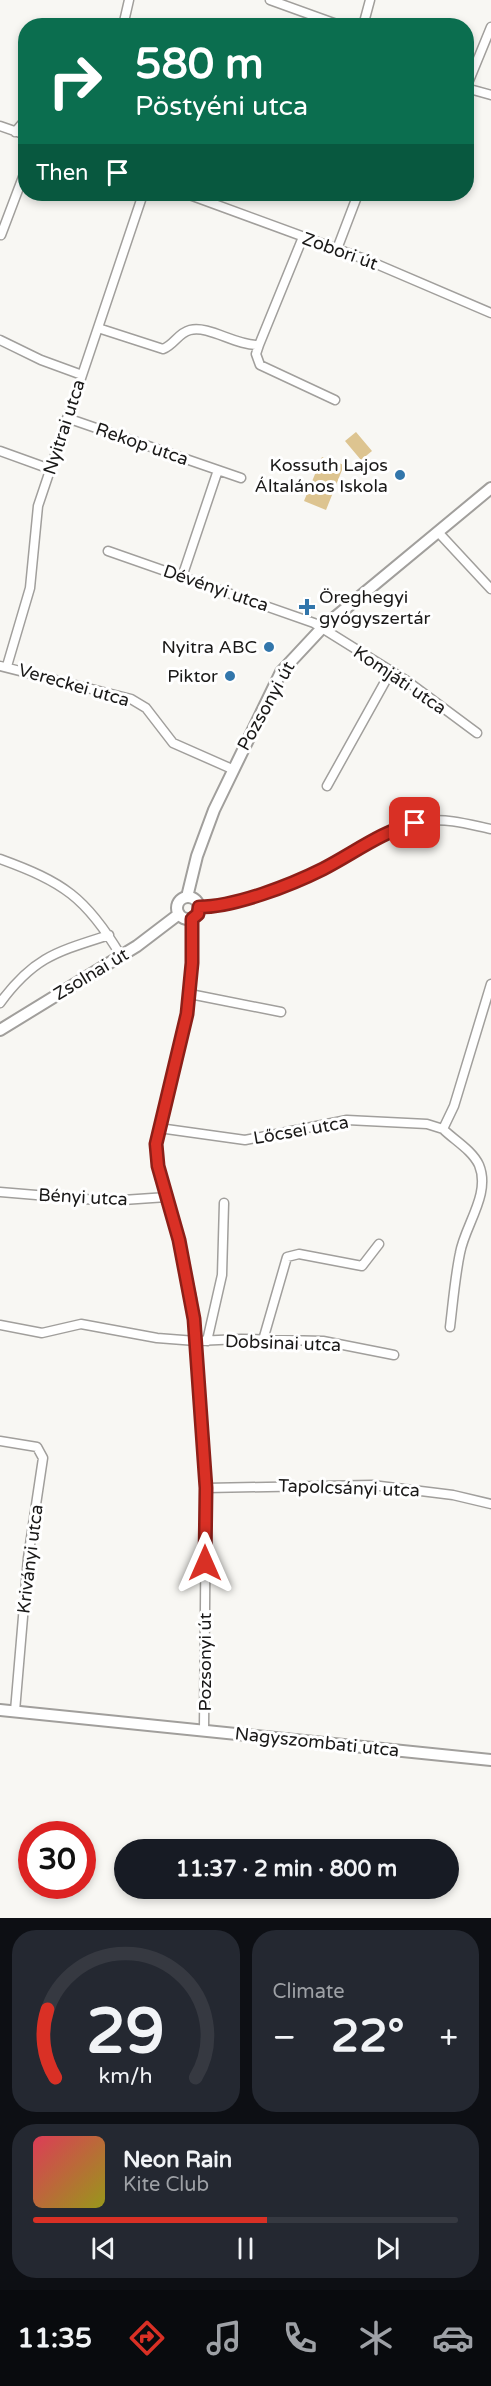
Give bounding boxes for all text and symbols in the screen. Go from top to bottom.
text: 580 m [135,39,264,90]
icon: right [36,42,114,120]
text: Pöstyéni utca [135,90,308,123]
icon: arrive [101,156,134,189]
text: Then [36,160,89,186]
street label: Zobori út [299,227,381,275]
street label: Nyitrai utca [38,377,90,477]
street label: Rekop utca [93,418,191,470]
place label: Kossuth Lajos Általános Iskola [255,454,388,497]
marker: Kossuth Lajos Általános Iskola [393,468,407,482]
street label: Dévényi utca [160,560,272,616]
place label: Öreghegyi gyógyszertár [319,586,431,629]
marker: Öreghegyi gyógyszertár [300,600,314,614]
place label: Nyitra ABC [162,636,257,658]
marker: Nyitra ABC [262,640,276,654]
street label: Komjáti utca [349,641,451,719]
street label: Pozsonyi út [232,657,300,755]
street label: Vereckei utca [16,659,132,711]
place label: Piktor [167,665,218,687]
marker: Piktor [223,669,237,683]
pin [389,797,440,848]
icon: arrive [398,806,431,839]
street label: Zsolnai út [49,943,133,1005]
street label: Lőcsei utca [252,1111,350,1149]
street label: Bényi utca [38,1184,128,1210]
street label: Dobsinai utca [225,1330,341,1356]
street label: Tapolcsányi utca [278,1475,420,1501]
street label: Kriványi utca [12,1503,48,1615]
position arrow [173,1531,237,1595]
street label: Pozsonyi út [194,1612,216,1711]
street label: Nagyszombati utca [234,1722,400,1762]
speed limit sign: 30 [18,1821,96,1899]
text: 11:37 · 2 min · 800 m [176,1856,397,1882]
text: Climate [273,1980,345,2004]
text: 29 [87,1995,165,2070]
text: 22° [331,2010,404,2064]
text: − [273,2018,296,2057]
text: + [439,2018,458,2057]
text: km/h [99,2063,153,2089]
text: Neon Rain [123,2147,232,2173]
text: Kite Club [123,2173,209,2197]
icon: previous [87,2232,120,2265]
icon: pause [229,2232,262,2265]
icon: next [371,2232,404,2265]
icon: directions [126,2317,168,2359]
icon: music [203,2317,245,2359]
icon: phone [279,2317,321,2359]
icon: climate [355,2317,397,2359]
icon: car [432,2317,474,2359]
text: 11:35 [17,2322,92,2355]

